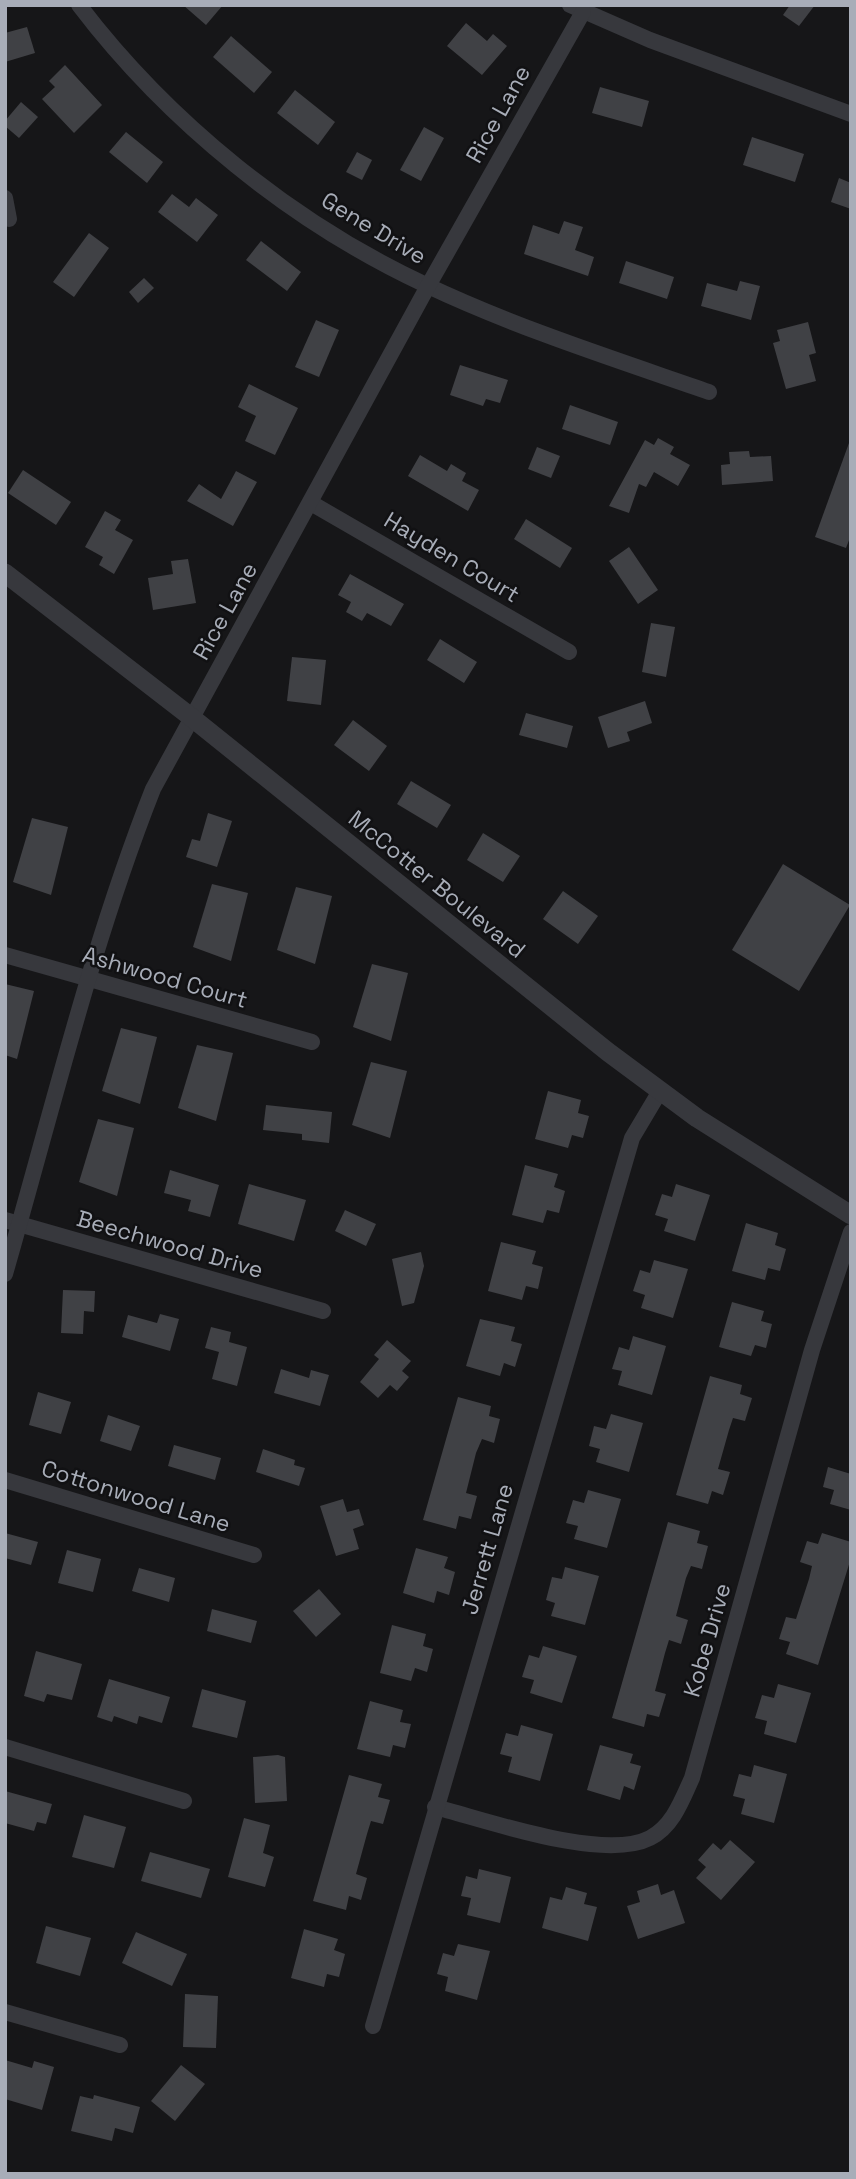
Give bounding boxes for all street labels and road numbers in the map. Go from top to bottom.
street label: Rice Lane [459,60,537,168]
street label: Gene Drive [316,185,432,271]
street label: Hayden Court [379,505,525,609]
street label: Rice Lane [186,557,264,665]
street label: McCotter Boulevard [342,803,532,965]
street label: Ashwood Court [79,939,251,1015]
street label: Beechwood Drive [73,1203,267,1285]
street label: Cottonwood Lane [38,1453,234,1539]
street label: Jerrett Lane [454,1480,520,1618]
street label: Kobe Drive [676,1580,738,1700]

